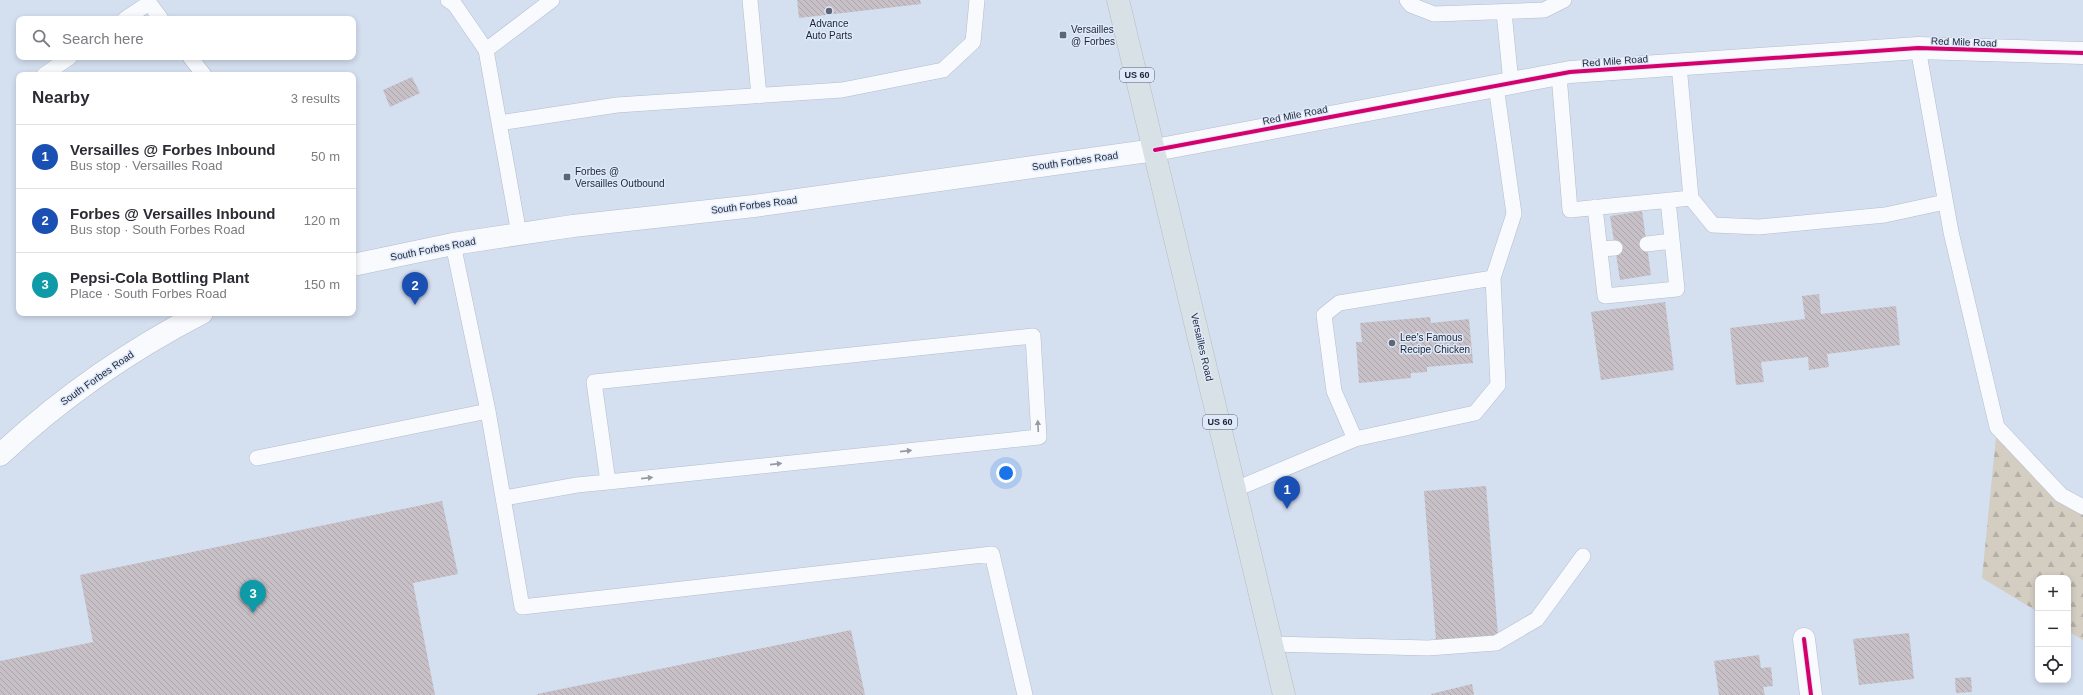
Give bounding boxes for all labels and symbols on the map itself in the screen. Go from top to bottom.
marker: Advance Auto Parts [824,6,834,16]
place label: Advance Auto Parts [806,18,852,41]
place label: Versailles @ Forbes [1071,24,1115,47]
marker: Versailles @ Forbes [1058,30,1068,40]
street label: Red Mile Road [1931,35,1997,49]
street label: Red Mile Road [1582,53,1648,69]
road number: US 60 [1120,68,1154,82]
street label: Red Mile Road [1261,103,1329,127]
street label: South Forbes Road [1031,150,1119,172]
place label: Forbes @ Versailles Outbound [575,166,665,189]
marker: Forbes @ Versailles Outbound [562,172,572,182]
street label: South Forbes Road [710,194,798,216]
street label: South Forbes Road [389,235,477,263]
pin: 2 [402,272,428,305]
street label: Versailles Road [1189,312,1215,382]
place label: Lee's Famous Recipe Chicken [1400,332,1470,355]
marker: Lee's Famous Recipe Chicken [1387,338,1397,348]
street label: South Forbes Road [58,349,136,407]
road number: US 60 [1203,415,1237,429]
one-way arrow [1035,419,1041,432]
one-way arrow [900,447,912,454]
one-way arrow [770,461,782,467]
your location [996,463,1016,483]
one-way arrow [641,474,653,481]
pin: 1 [1274,476,1300,509]
pin: 3 [240,580,266,613]

